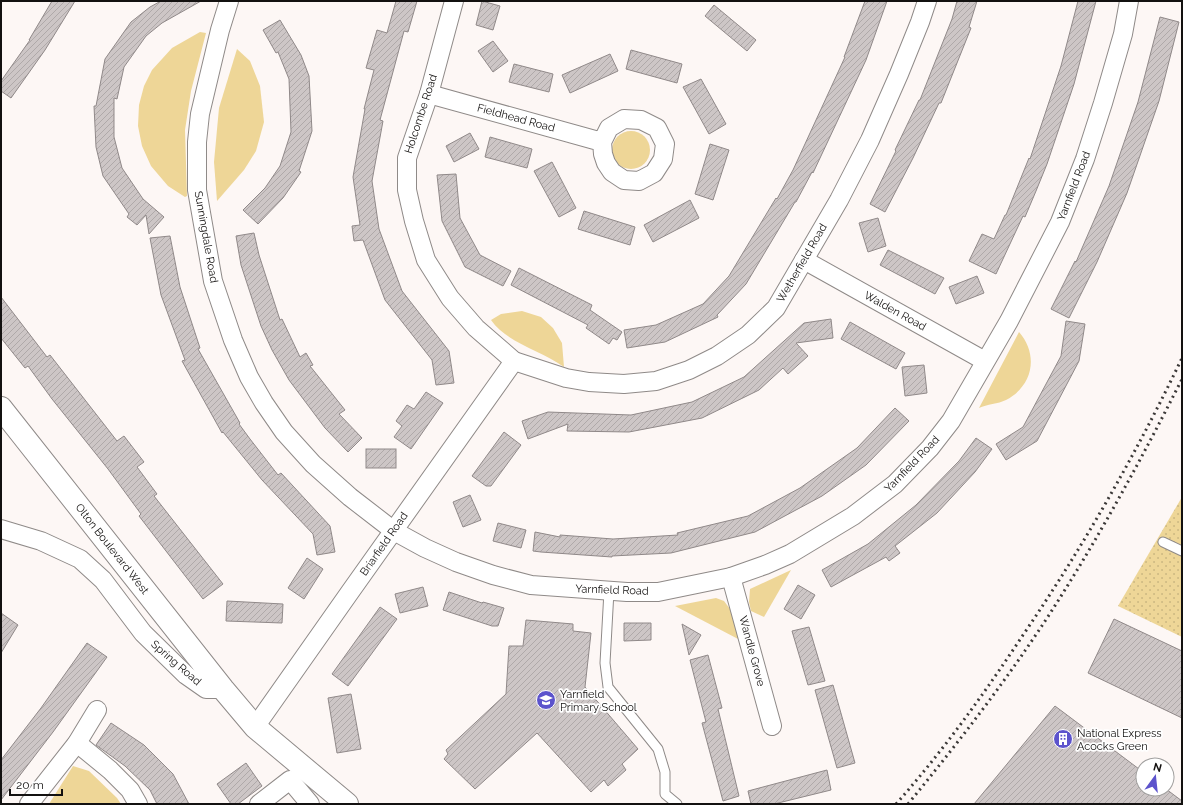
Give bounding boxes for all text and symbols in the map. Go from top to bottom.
street label: Holcombe Road [402,73,440,155]
street label: Fieldhead Road [476,101,556,135]
street label: Yarnfield Road [1055,149,1093,223]
street label: Sunningdale Road [192,190,221,284]
street label: Wetherfield Road [774,221,830,305]
street label: Walden Road [862,289,928,333]
street label: Yarnfield Road [882,433,942,495]
street label: Olton Boulevard West [73,501,152,597]
street label: Briarfield Road [357,510,411,578]
street label: Yarnfield Road [575,582,649,598]
street label: Wandle Grove [736,614,768,688]
street label: Spring Road [148,638,204,688]
place label: Yarnfield Primary School [560,688,637,714]
school or university icon: Yarnfield Primary School [535,689,557,711]
place label: National Express Acocks Green [1077,727,1162,753]
building icon: National Express Acocks Green [1052,728,1074,750]
north arrow [1135,757,1175,797]
text: N [1152,760,1163,775]
scale bar [10,771,62,797]
text: 20 m [16,778,44,792]

